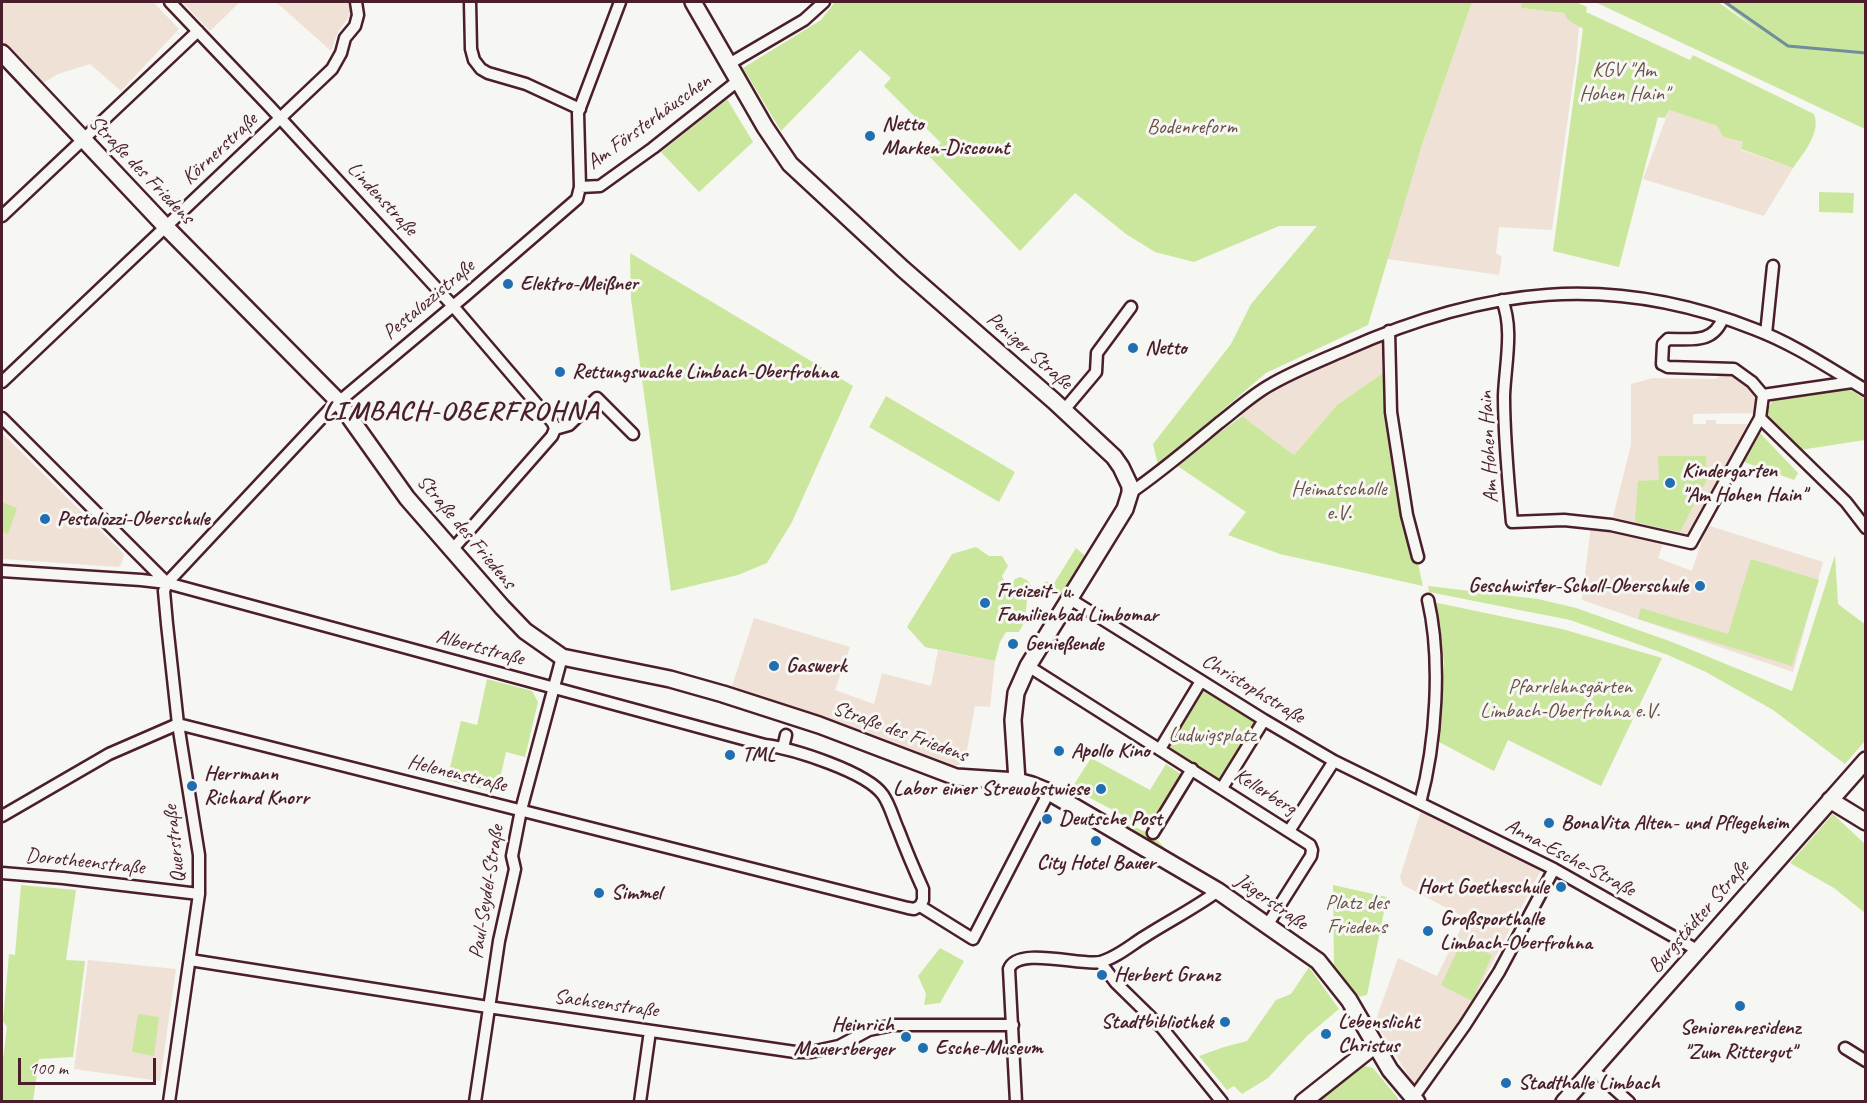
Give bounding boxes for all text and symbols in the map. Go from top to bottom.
park label: KGV "Am Hohen Hain" [1579,57,1669,107]
street label: Am Försterhäuschen [582,69,716,175]
street label: Körnerstraße [177,108,263,190]
street label: Straße des Friedens [83,110,199,230]
place label: Netto Marken-Discount [882,111,1009,161]
park label: Bodenreform [1147,114,1237,140]
marker: Netto Marken-Discount [863,129,877,143]
street label: Lindenstraße [341,157,423,241]
street label: Pestalozzistraße [378,254,480,346]
place label: Elektro-Meißner [520,271,638,297]
marker: Elektro-Meißner [501,277,515,291]
street label: Peniger Straße [981,307,1077,395]
place label: Netto [1145,335,1187,361]
marker: Netto [1126,341,1140,355]
place label: Rettungswache Limbach-Oberfrohna [572,359,838,385]
marker: Rettungswache Limbach-Oberfrohna [553,365,567,379]
street label: Am Hohen Hain [1473,390,1505,504]
district label: LIMBACH-OBERFROHNA [324,396,598,428]
place label: Kindergarten "Am Hohen Hain" [1682,458,1806,508]
street label: Straße des Friedens [411,470,521,594]
park label: Heimatscholle e.V. [1291,476,1387,526]
marker: Kindergarten "Am Hohen Hain" [1663,476,1677,490]
place label: Pestalozzi-Oberschule [57,506,210,532]
marker: Pestalozzi-Oberschule [38,512,52,526]
place label: Geschwister-Scholl-Oberschule [1468,573,1688,599]
place label: Freizeit- u. Familienbad Limbomar [997,578,1158,628]
marker: Geschwister-Scholl-Oberschule [1693,579,1707,593]
marker: Freizeit- u. Familienbad Limbomar [978,596,992,610]
street label: Albertstraße [433,624,527,672]
place label: Genießende [1025,631,1104,657]
marker: Genießende [1006,637,1020,651]
street label: Christophstraße [1197,648,1309,730]
place label: Gaswerk [786,653,846,679]
marker: Gaswerk [767,659,781,673]
park label: Pfarrlehnsgärten Limbach-Oberfrohna e.V. [1480,674,1660,724]
street label: Straße des Friedens [829,696,971,768]
park label: Ludwigsplatz [1168,722,1256,748]
place label: Apollo Kino [1071,738,1150,764]
place label: TML [742,742,775,768]
marker: Apollo Kino [1052,744,1066,758]
marker: TML [723,748,737,762]
street label: Helenenstraße [405,750,509,798]
place label: Herrmann Richard Knorr [204,761,309,811]
street label: Kellerberg [1229,763,1301,821]
place label: Labor einer Streuobstwiese [893,776,1089,802]
marker: Herrmann Richard Knorr [185,779,199,793]
marker: Labor einer Streuobstwiese [1094,782,1108,796]
street label: Querstraße [158,804,192,884]
place label: Deutsche Post [1059,806,1162,832]
place label: BonaVita Alten- und Pflegeheim [1561,810,1789,836]
marker: Deutsche Post [1040,812,1054,826]
street label: Anna-Esche-Straße [1501,813,1639,903]
marker: BonaVita Alten- und Pflegeheim [1542,816,1556,830]
street label: Paul-Seydel-Straße [464,823,510,961]
marker: City Hotel Bauer [1089,834,1103,848]
street label: Dorotheenstraße [24,843,146,881]
place label: City Hotel Bauer [1037,850,1155,876]
street label: Burgstädter Straße [1643,855,1755,979]
street label: Jägerstraße [1230,868,1312,936]
place label: Hort Goetheschule [1418,874,1549,900]
place label: Simmel [611,880,661,906]
marker: Hort Goetheschule [1554,880,1568,894]
marker: Simmel [592,886,606,900]
park label: Platz des Friedens [1325,890,1389,940]
place label: Großsporthalle Limbach-Oberfrohna [1440,906,1592,956]
marker: Großsporthalle Limbach-Oberfrohna [1421,924,1435,938]
place label: Herbert Granz [1114,962,1220,988]
marker: Herbert Granz [1095,968,1109,982]
street label: Sachsenstraße [552,984,660,1024]
marker: Seniorenresidenz "Zum Rittergut" [1733,999,1747,1013]
place label: Stadtbibliothek [1101,1009,1213,1035]
place label: Lebenslicht Christus [1338,1009,1419,1059]
place label: Heinrich Mauersberger [794,1012,894,1062]
marker: Stadtbibliothek [1218,1015,1232,1029]
place label: Seniorenresidenz "Zum Rittergut" [1680,1015,1800,1065]
marker: Lebenslicht Christus [1319,1027,1333,1041]
marker: Heinrich Mauersberger [899,1030,913,1044]
place label: Esche-Museum [935,1035,1043,1061]
marker: Esche-Museum [916,1041,930,1055]
scale bar [21,1046,159,1084]
text: 100 m [29,1057,68,1079]
place label: Stadthalle Limbach [1518,1070,1660,1096]
marker: Stadthalle Limbach [1499,1076,1513,1090]

